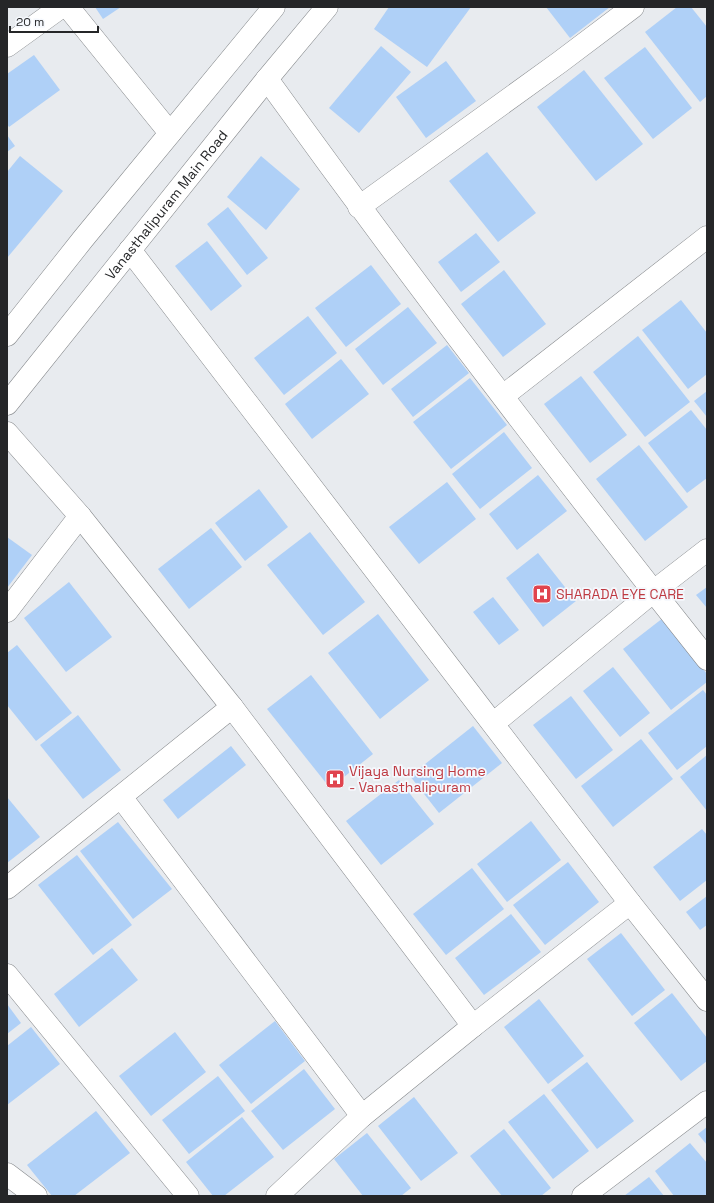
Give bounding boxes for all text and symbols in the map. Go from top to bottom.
scale bar [10,8,98,34]
text: 20 m [16,14,44,30]
street label: Vanasthalipuram Main Road [101,126,232,283]
hospital icon: SHARADA EYE CARE [531,583,553,605]
place label: SHARADA EYE CARE [556,585,684,603]
place label: Vijaya Nursing Home - Vanasthalipuram [349,762,486,796]
hospital icon: Vijaya Nursing Home - Vanasthalipuram [324,768,346,790]

